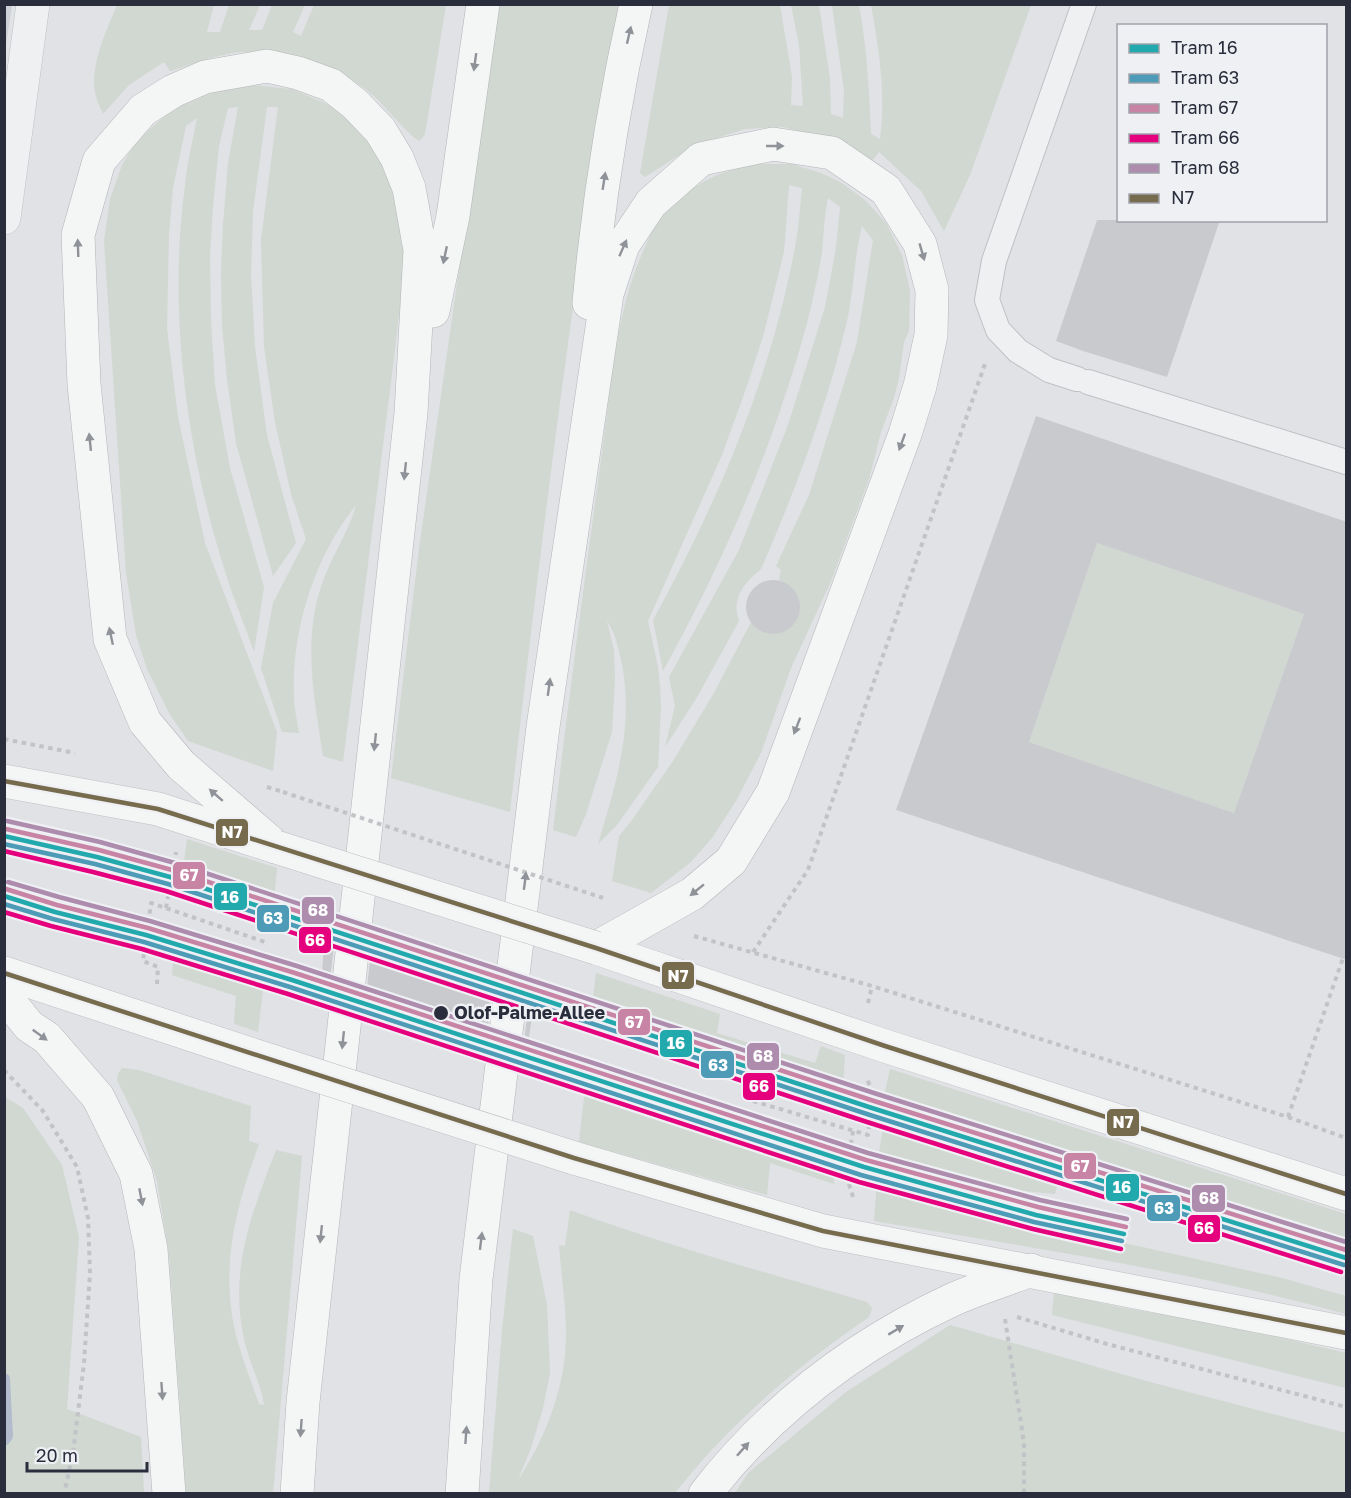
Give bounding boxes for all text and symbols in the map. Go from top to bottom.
legend [1117,24,1327,222]
one-way arrow [624,26,634,45]
text: Tram 16 [1171,36,1238,58]
one-way arrow [470,53,479,72]
text: Tram 63 [1171,66,1239,88]
text: Tram 67 [1171,96,1238,118]
text: Tram 66 [1171,126,1240,148]
one-way arrow [766,141,785,151]
text: Tram 68 [1171,156,1240,178]
one-way arrow [600,171,609,190]
text: N7 [1171,186,1194,208]
one-way arrow [74,238,83,257]
one-way arrow [618,238,628,256]
one-way arrow [918,243,927,261]
one-way arrow [440,246,449,265]
one-way arrow [85,433,95,452]
one-way arrow [896,433,906,451]
one-way arrow [400,461,410,480]
one-way arrow [106,626,115,645]
one-way arrow [544,677,553,696]
one-way arrow [792,718,802,736]
one-way arrow [370,732,380,751]
one-way arrow [209,789,224,802]
line badge: N7 [215,818,249,847]
text: N7 [222,822,243,842]
line badge: 67 [172,861,206,890]
text: 67 [180,865,199,885]
one-way arrow [521,871,530,890]
line badge: 16 [213,882,248,911]
one-way arrow [689,883,705,896]
text: 16 [221,887,239,907]
line badge: 68 [301,896,335,925]
text: 68 [308,900,328,920]
line badge: 63 [256,904,290,933]
text: 63 [263,908,283,928]
line badge: 66 [298,926,332,954]
text: 66 [305,930,325,950]
line badge: N7 [661,961,695,990]
text: N7 [668,966,689,986]
place label: Olof-Palme-Allee [454,1001,605,1023]
marker: Olof-Palme-Allee [432,1004,450,1022]
line badge: 67 [617,1008,651,1036]
text: 67 [625,1012,644,1032]
one-way arrow [33,1028,48,1040]
line badge: 16 [659,1029,693,1058]
one-way arrow [338,1031,348,1050]
text: 16 [667,1033,685,1053]
line badge: 68 [746,1042,780,1071]
text: 68 [753,1046,773,1066]
line badge: 63 [700,1050,735,1079]
text: 63 [708,1055,728,1075]
line badge: 66 [742,1072,776,1101]
text: 66 [749,1076,769,1096]
line badge: N7 [1106,1108,1140,1137]
text: N7 [1113,1112,1134,1132]
line badge: 67 [1063,1152,1097,1180]
text: 67 [1071,1156,1090,1176]
line badge: 16 [1105,1173,1140,1202]
text: 16 [1113,1177,1131,1197]
line badge: 68 [1191,1184,1226,1213]
one-way arrow [137,1188,146,1207]
text: 68 [1199,1188,1219,1208]
line badge: 63 [1146,1194,1181,1222]
text: 63 [1154,1198,1174,1218]
line badge: 66 [1187,1214,1221,1243]
text: 66 [1194,1218,1214,1238]
one-way arrow [317,1224,326,1243]
one-way arrow [476,1231,486,1250]
one-way arrow [888,1324,904,1335]
one-way arrow [157,1381,167,1400]
one-way arrow [297,1418,306,1437]
one-way arrow [461,1426,470,1445]
scale bar [27,1435,147,1473]
one-way arrow [736,1442,749,1457]
text: 20 m [36,1444,78,1466]

